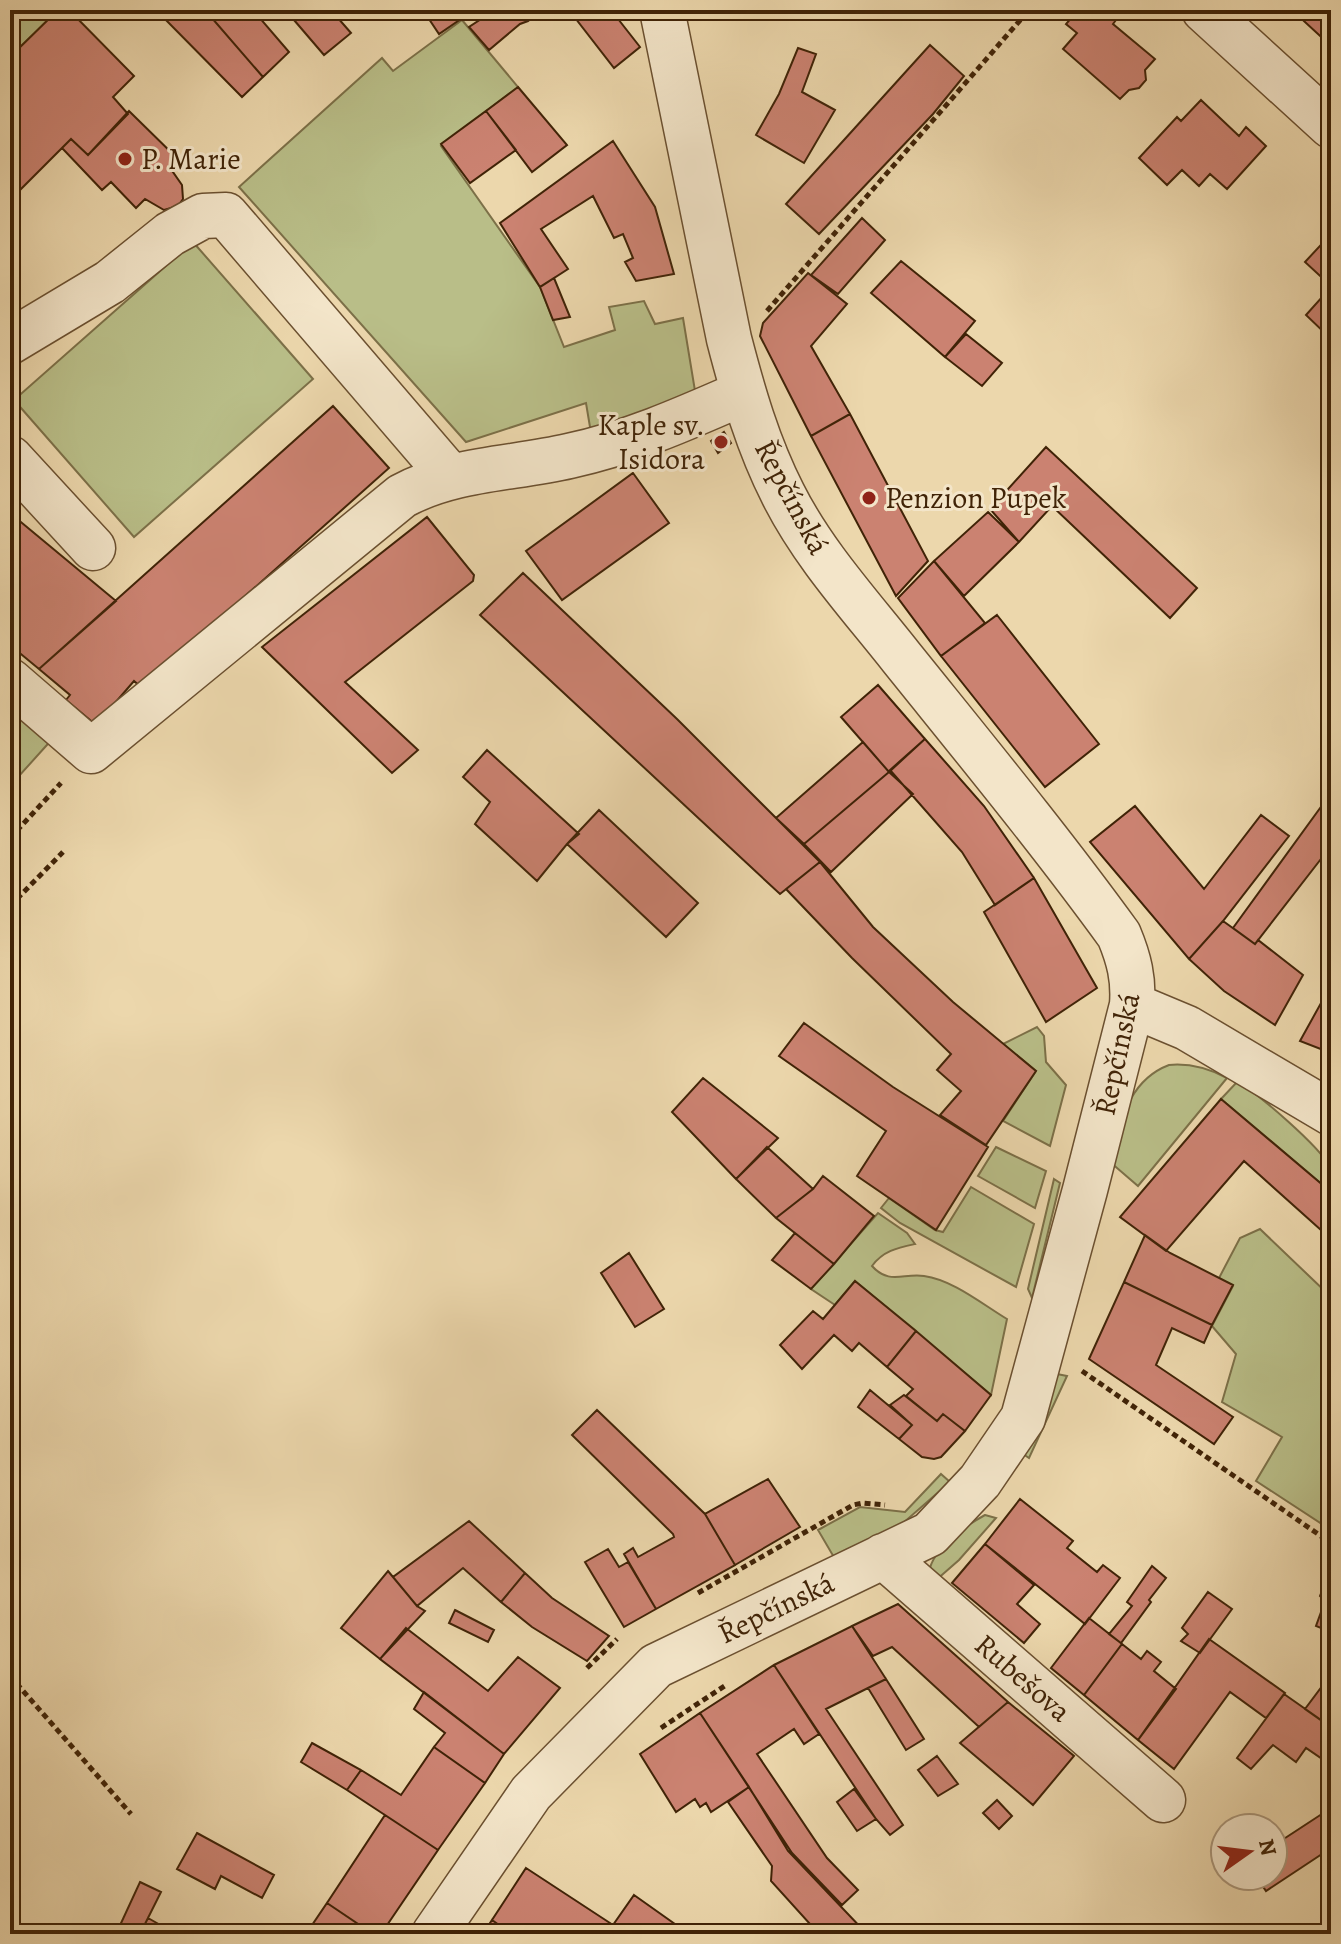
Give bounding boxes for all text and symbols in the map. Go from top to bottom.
place label: P. Marie [141,139,241,179]
marker: P. Marie [116,150,134,168]
place label: Kaple sv. Isidora [597,405,705,479]
marker: Kaple sv. Isidora [712,433,730,451]
street label: Řepčínská [745,433,839,561]
place label: Penzion Pupek [885,478,1067,518]
marker: Penzion Pupek [860,489,878,507]
street label: Řepčínská [1084,989,1150,1119]
street label: Řepčínská [711,1563,841,1653]
street label: Rubešova [966,1625,1080,1731]
north arrow [1209,1812,1289,1892]
text: N [1251,1836,1284,1859]

